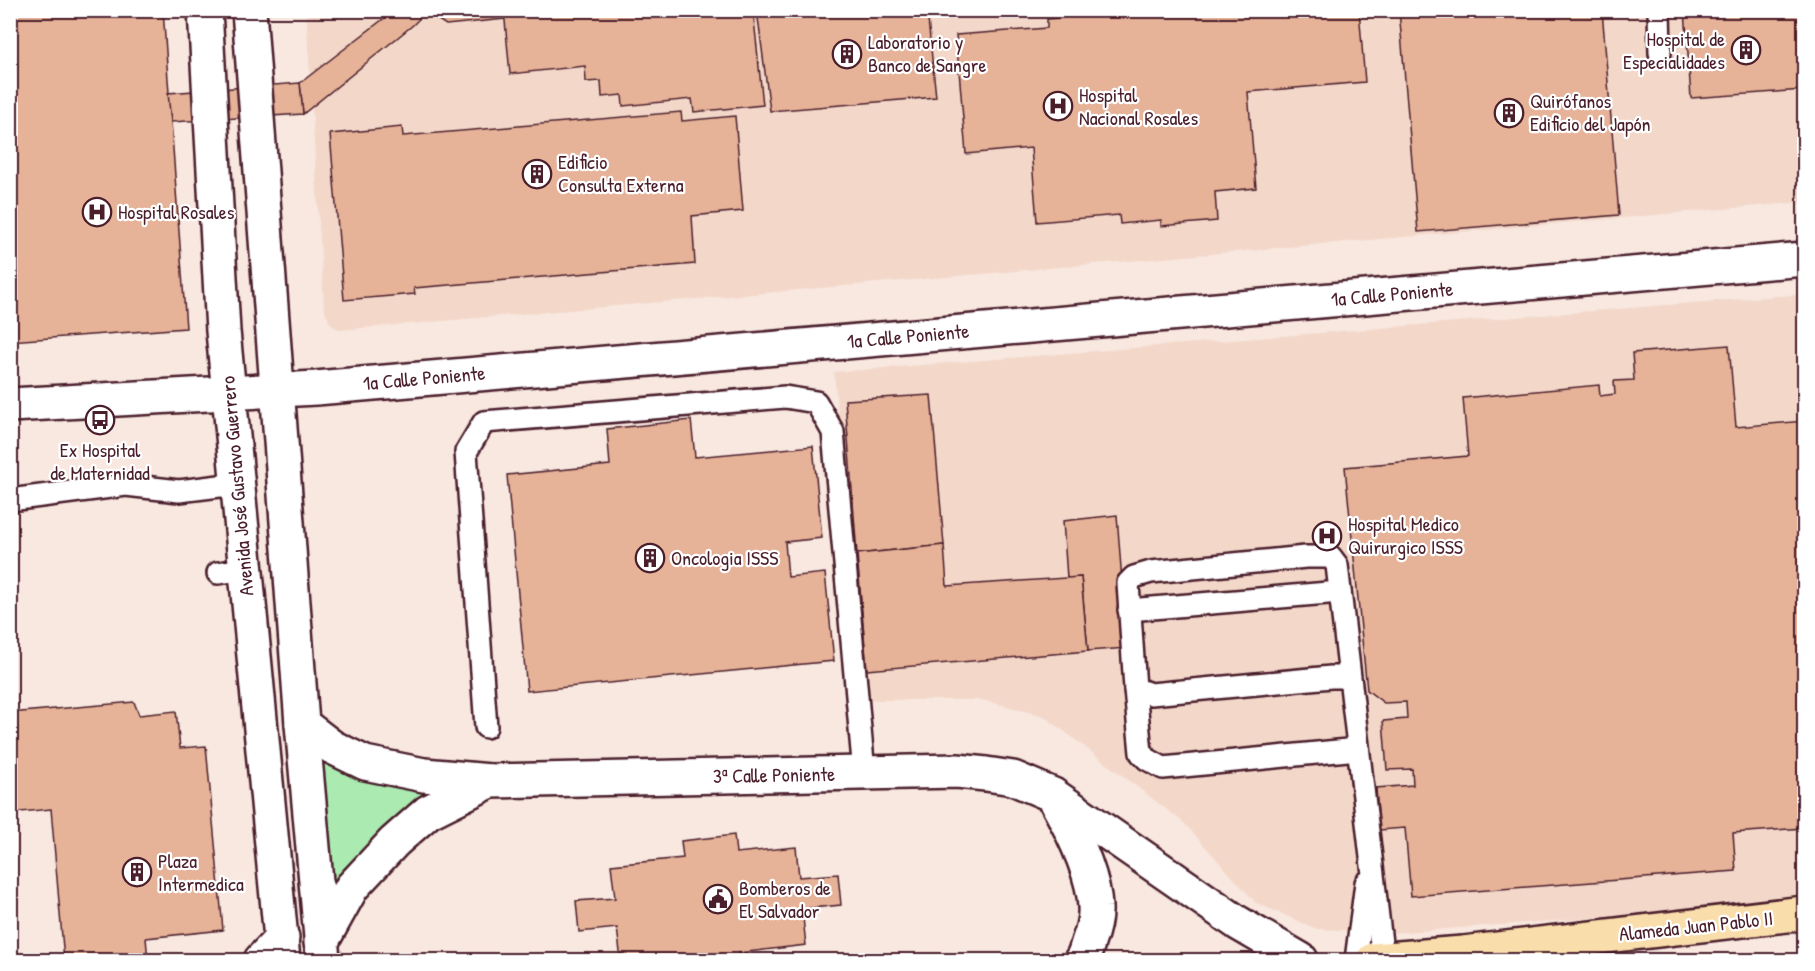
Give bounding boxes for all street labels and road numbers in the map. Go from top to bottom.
street label: 1a Calle Poniente [1330,275,1454,312]
street label: 1a Calle Poniente [846,317,970,354]
street label: 1a Calle Poniente [362,359,486,396]
street label: Avenida José Gustavo Guerrero [213,375,260,597]
street label: 3ª Calle Poniente [713,760,835,789]
street label: Alameda Juan Pablo II [1618,904,1774,947]

